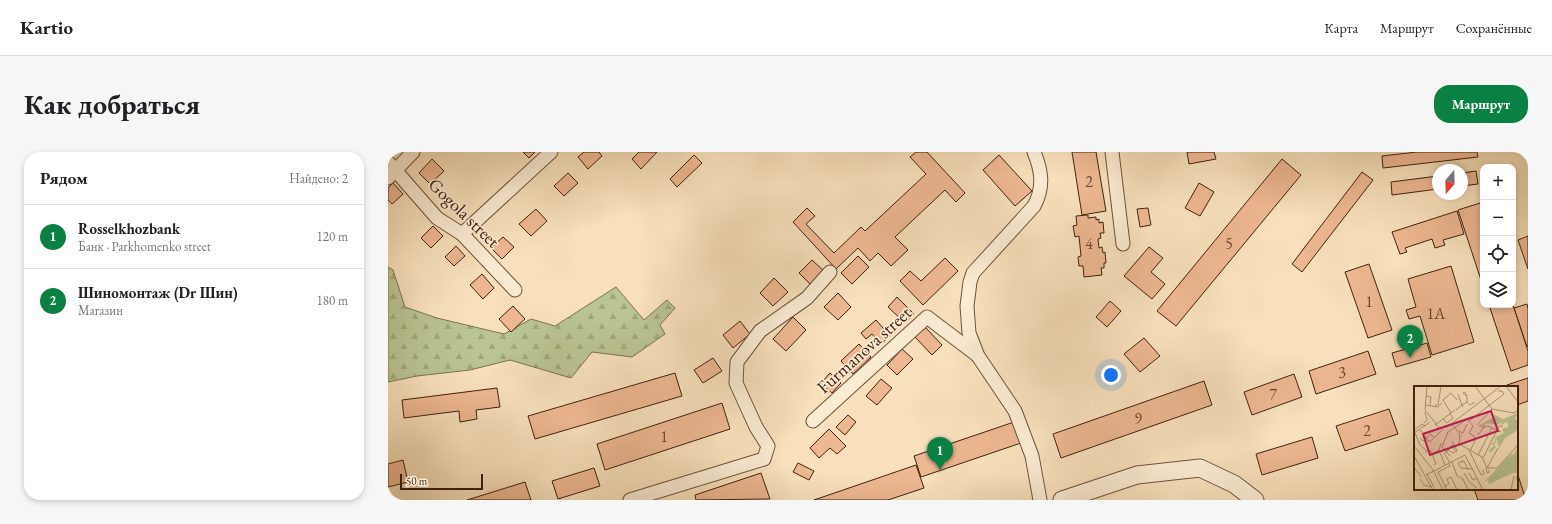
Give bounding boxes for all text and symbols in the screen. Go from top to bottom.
text: Kartio [20,15,73,40]
text: Карта [1325,19,1358,37]
text: Маршрут [1380,19,1434,37]
text: Сохранённые [1456,19,1532,37]
button: Маршрут [1434,85,1528,123]
text: Как добраться [24,86,200,122]
north arrow [1432,164,1468,200]
map controls [1480,164,1516,308]
button: + [1480,164,1516,200]
text: Рядом [40,167,88,189]
text: Найдено: 2 [289,170,348,187]
house number: 2 [1085,171,1093,192]
street label: Gogola street [424,173,505,253]
button: − [1480,200,1516,236]
text: Rosselkhozbank [78,219,180,238]
text: 1 [50,228,56,245]
text: 120 m [317,228,348,245]
house number: 4 [1085,233,1093,254]
house number: 5 [1225,233,1233,254]
button: locate [1480,236,1516,272]
text: Банк · Parkhomenko street [78,238,211,255]
button: layers [1480,272,1516,308]
text: Шиномонтаж (Dr Шин) [78,283,238,302]
house number: 1 [1365,291,1373,312]
text: 2 [50,292,56,309]
text: 180 m [317,292,348,309]
street label: Furmanova street [812,301,916,398]
text: Магазин [78,302,123,319]
house number: 1А [1427,303,1446,324]
pin: 2 [1397,325,1423,358]
house number: 3 [1338,362,1346,383]
your location [1101,365,1121,385]
house number: 7 [1269,384,1277,405]
inset map [1414,386,1518,490]
house number: 9 [1134,408,1142,429]
house number: 2 [1363,420,1371,441]
house number: 1 [660,426,668,447]
pin: 1 [927,437,953,470]
scale bar [400,472,483,491]
text: 50 m [406,474,427,488]

